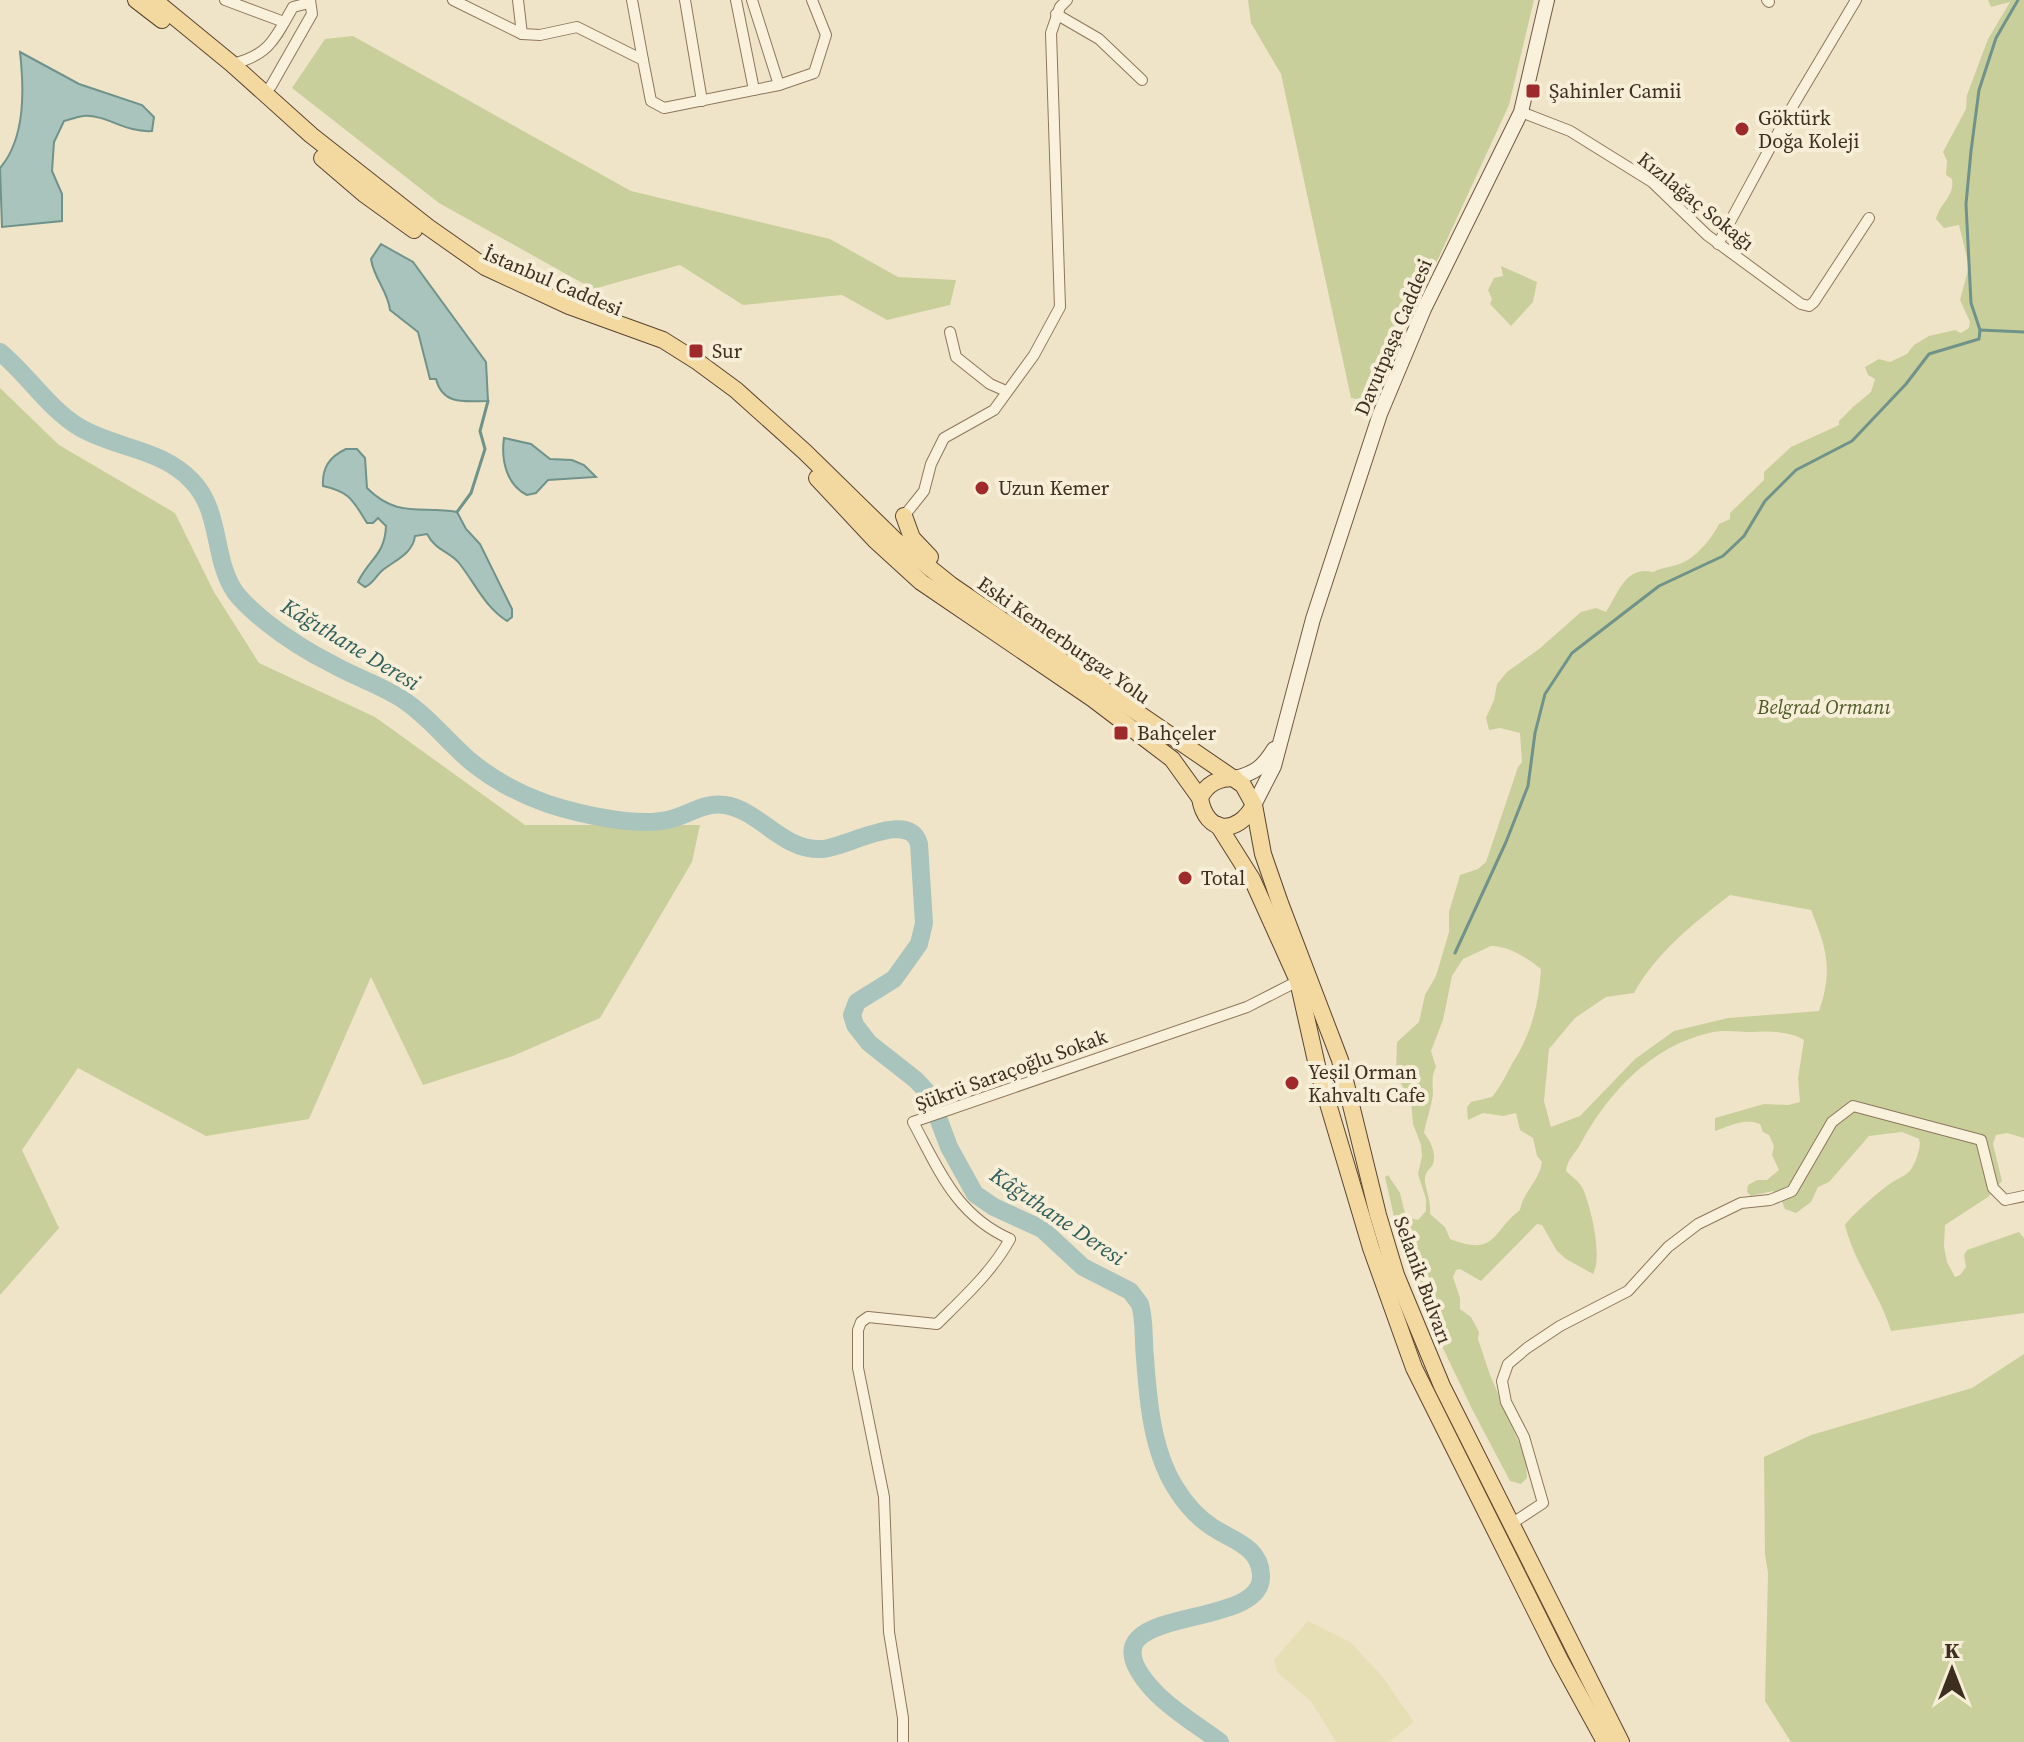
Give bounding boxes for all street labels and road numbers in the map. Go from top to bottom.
street label: Kızılağaç Sokağı [1632,145,1760,257]
street label: İstanbul Caddesi [479,239,627,323]
street label: Davutpaşa Caddesi [1347,254,1439,420]
street label: Eski Kemerburgaz Yolu [972,570,1156,710]
street label: Şükrü Saraçoğlu Sokak [911,1022,1111,1118]
street label: Selanik Bulvarı [1387,1212,1459,1348]

